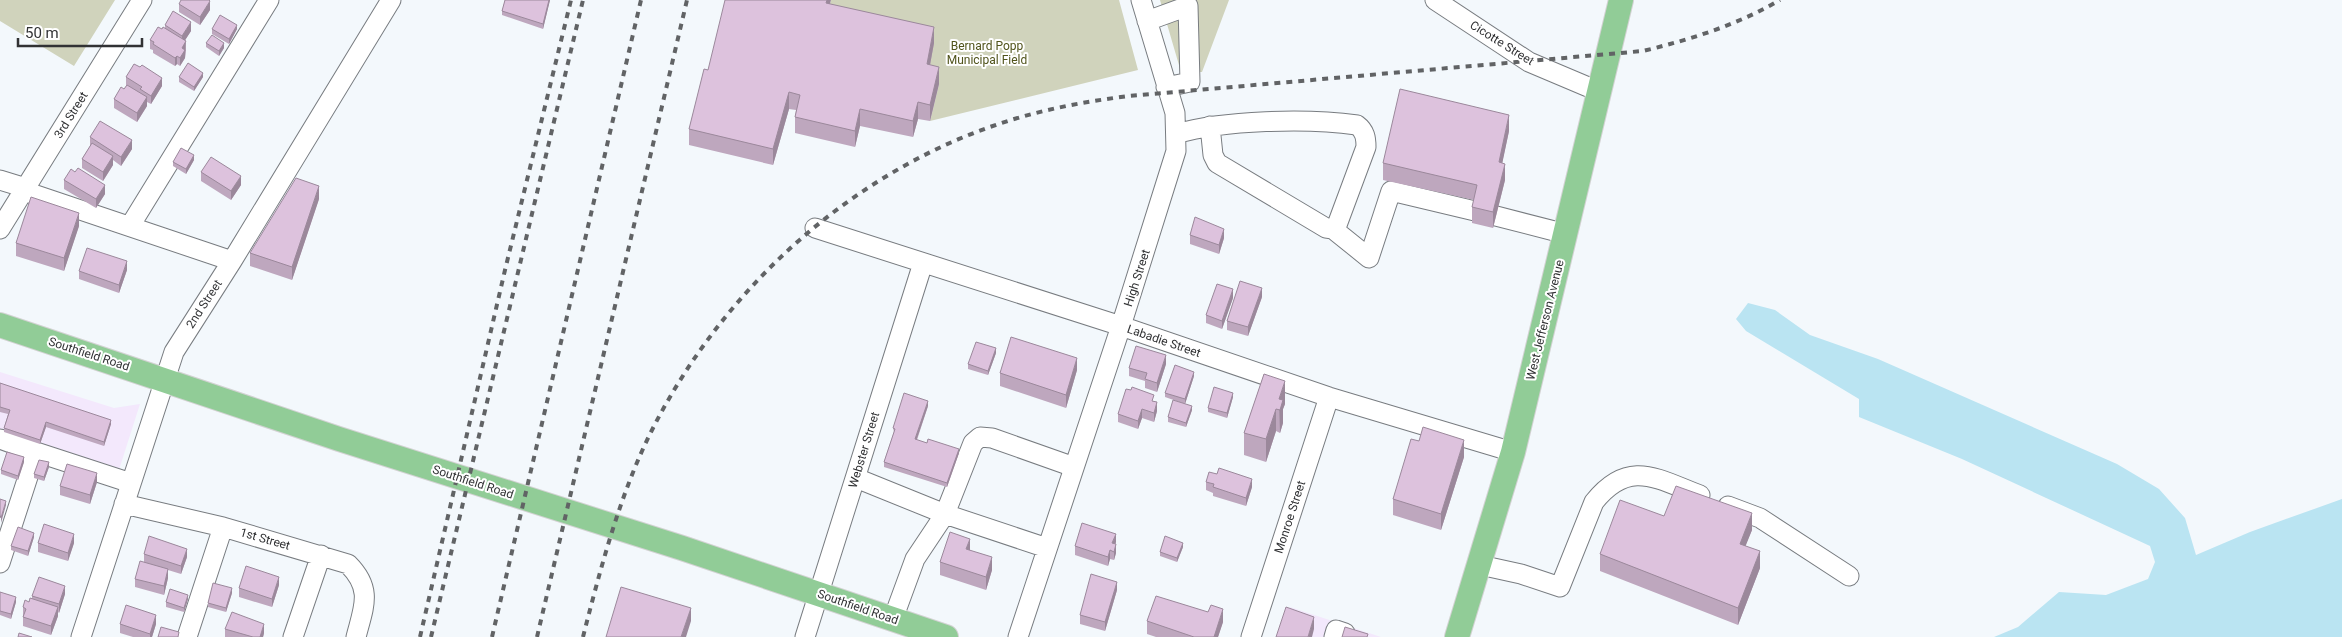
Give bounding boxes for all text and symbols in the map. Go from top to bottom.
scale bar [18,15,141,47]
street label: Cicotte Street [1467,18,1537,68]
text: 50 m [25,24,59,42]
park label: Bernard Popp Municipal Field [947,39,1027,67]
street label: 3rd Street [51,89,91,141]
street label: High Street [1121,247,1153,308]
street label: West Jefferson Avenue [1523,258,1567,382]
street label: 2nd Street [183,277,225,331]
street label: Labadie Street [1125,322,1203,360]
street label: Southfield Road [47,334,131,374]
street label: Webster Street [846,410,882,490]
street label: Southfield Road [431,462,515,502]
street label: Monroe Street [1272,479,1308,555]
street label: 1st Street [238,525,292,553]
street label: Southfield Road [816,587,900,627]

